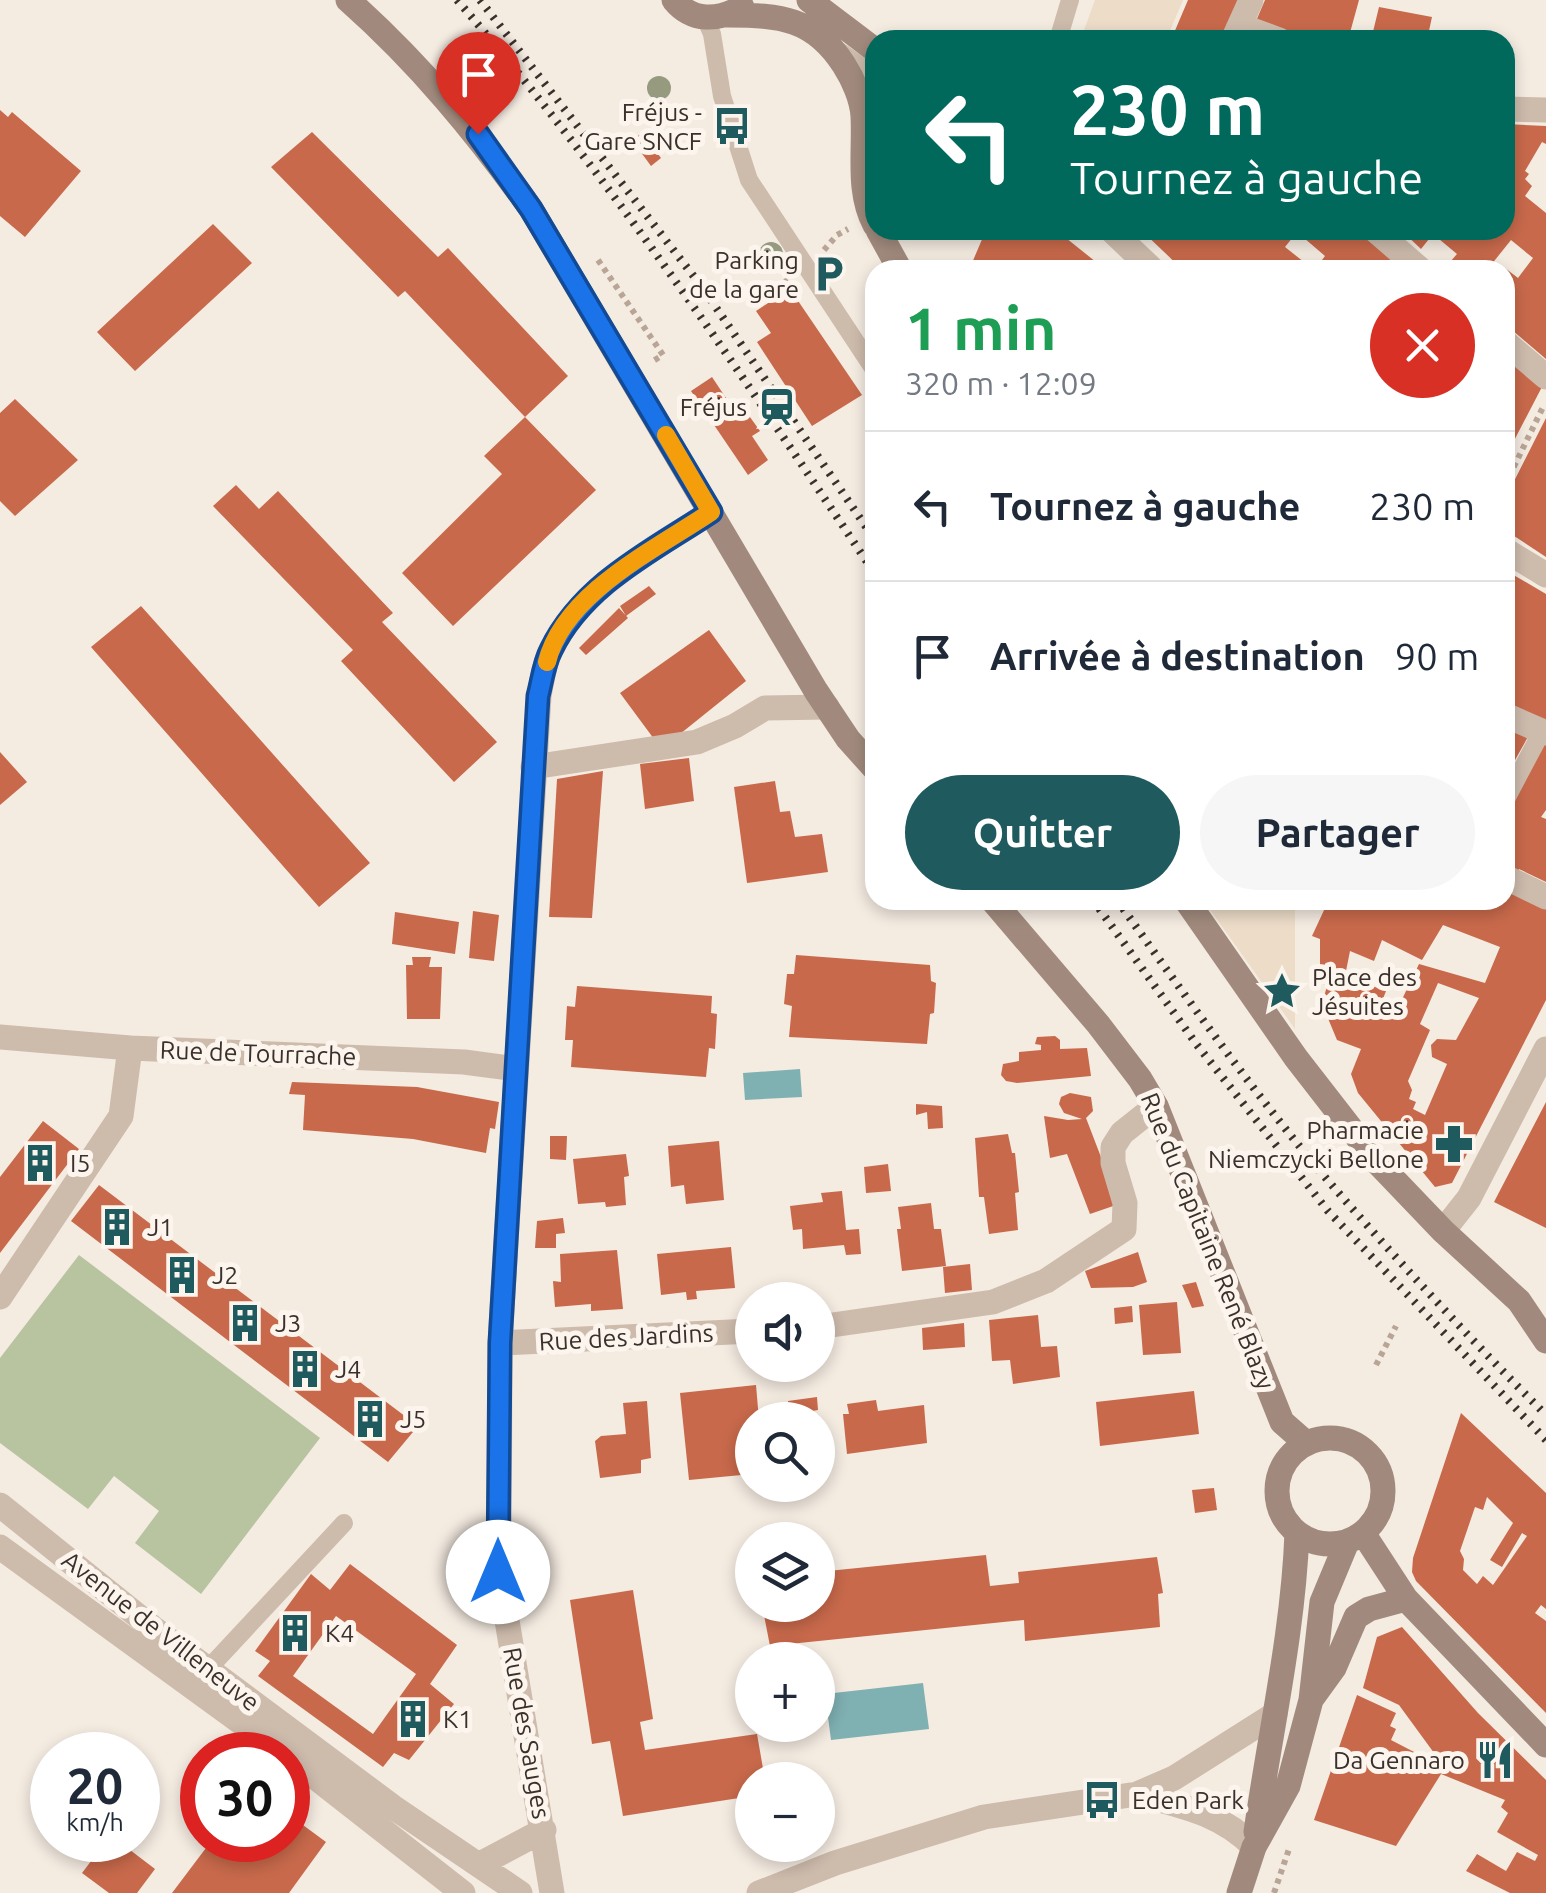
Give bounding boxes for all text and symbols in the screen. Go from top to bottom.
pin [436,32,521,135]
icon: arrive [451,47,506,102]
icon: left [905,70,1035,200]
text: 230 m [1070,70,1265,148]
place label: Fréjus - Gare SNCF [584,98,702,155]
bus stop icon: Fréjus - Gare SNCF [711,105,753,147]
text: Tournez à gauche [1070,152,1423,203]
place label: Parking de la gare [689,246,799,303]
parking icon: Parking de la gare [808,253,850,295]
button: close [1370,293,1475,398]
text: 1 min [905,294,1057,361]
text: 320 m · 12:09 [905,365,1097,401]
station icon: Fréjus [756,386,798,428]
place label: Fréjus [680,393,747,421]
icon: left [905,479,960,534]
text: Tournez à gauche [990,485,1300,527]
text: 230 m [1369,485,1475,527]
icon: arrive [905,629,960,684]
text: Arrivée à destination [990,635,1365,677]
text: 90 m [1395,635,1479,677]
button: Quitter [905,775,1180,890]
button: Partager [1200,775,1475,890]
place label: Place des Jésuites [1312,963,1417,1020]
place icon: Place des Jésuites [1261,970,1303,1012]
street label: Rue de Tourrache [159,1036,357,1070]
street label: Rue du Capitaine René Blazy [1136,1089,1280,1393]
place label: Pharmacie Niemczycki Bellone [1208,1116,1424,1173]
pharmacy icon: Pharmacie Niemczycki Bellone [1433,1123,1475,1165]
building icon: I5 [19,1142,61,1184]
place label: I5 [70,1149,91,1177]
building icon: J1 [96,1206,138,1248]
place label: J1 [147,1213,173,1241]
building icon: J2 [161,1254,203,1296]
place label: J2 [212,1261,238,1289]
map controls [735,1282,835,1862]
button: sound [735,1282,835,1382]
building icon: J3 [224,1302,266,1344]
place label: J3 [275,1309,301,1337]
street label: Rue des Jardins [538,1318,714,1356]
building icon: J4 [284,1348,326,1390]
place label: J4 [335,1355,361,1383]
building icon: J5 [349,1398,391,1440]
button: search [735,1402,835,1502]
place label: J5 [400,1405,426,1433]
position arrow [446,1520,550,1624]
button: layers [735,1522,835,1622]
street label: Avenue de Villeneuve [57,1545,265,1717]
building icon: K4 [274,1612,316,1654]
place label: K4 [325,1619,354,1647]
button: + [735,1642,835,1742]
street label: Rue des Sauges [498,1645,556,1821]
building icon: K1 [392,1698,434,1740]
place label: K1 [443,1705,472,1733]
speed limit sign: 30 [180,1732,310,1862]
restaurant icon: Da Gennaro [1474,1739,1516,1781]
place label: Da Gennaro [1333,1746,1465,1774]
text: 20 [67,1757,123,1813]
button: − [735,1762,835,1862]
bus stop icon: Eden Park [1081,1779,1123,1821]
place label: Eden Park [1132,1786,1244,1814]
text: km/h [66,1808,124,1836]

